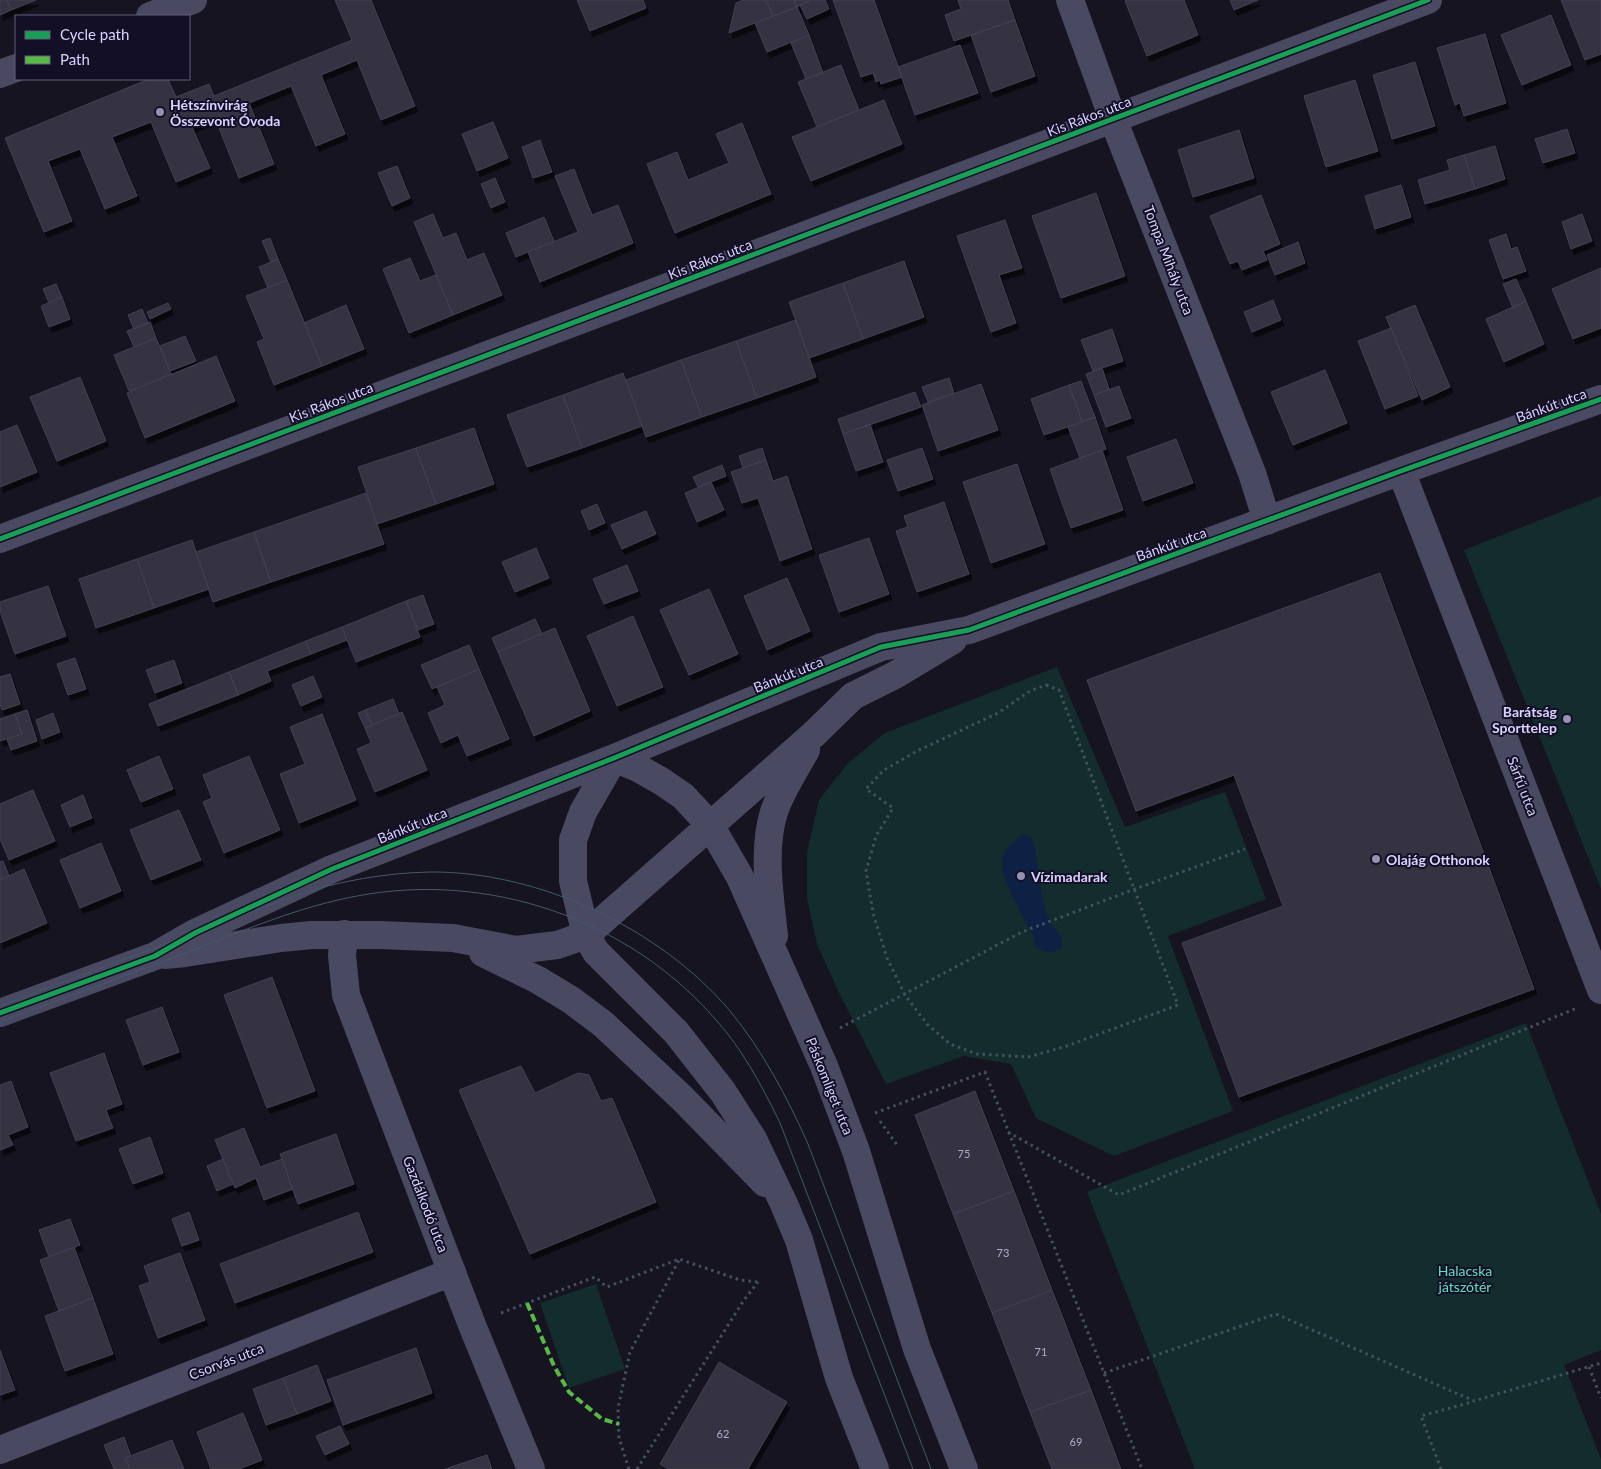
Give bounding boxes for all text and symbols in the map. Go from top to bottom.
legend [15,15,190,80]
text: Cycle path [60,25,129,43]
text: Path [60,50,90,68]
street label: Kis Rákos utca [1045,92,1133,140]
place label: Hétszínvirág Összevont Óvoda [170,96,280,129]
marker: Hétszínvirág Összevont Óvoda [154,106,166,118]
street label: Tompa Mihály utca [1140,203,1198,317]
street label: Kis Rákos utca [666,235,754,283]
street label: Kis Rákos utca [287,378,375,426]
street label: Bánkút utca [1513,384,1589,426]
street label: Bánkút utca [1133,523,1209,565]
street label: Bánkút utca [751,652,825,696]
place label: Barátság Sporttelep [1492,703,1558,736]
marker: Barátság Sporttelep [1561,713,1573,725]
street label: Sárfű utca [1504,754,1542,818]
street label: Bánkút utca [375,803,449,847]
place label: Olajág Otthonok [1386,851,1490,868]
marker: Olajág Otthonok [1370,853,1382,865]
place label: Vízimadarak [1030,868,1108,885]
marker: Vízimadarak [1015,870,1027,882]
street label: Páskomliget utca [803,1035,857,1137]
house number: 75 [958,1147,970,1160]
street label: Gazdálkodó utca [400,1153,452,1255]
house number: 73 [997,1246,1009,1259]
park label: Halacska játszótér [1438,1262,1492,1295]
street label: Csorvás utca [186,1339,266,1383]
house number: 71 [1035,1345,1047,1358]
house number: 62 [717,1427,729,1440]
house number: 69 [1070,1435,1082,1448]

